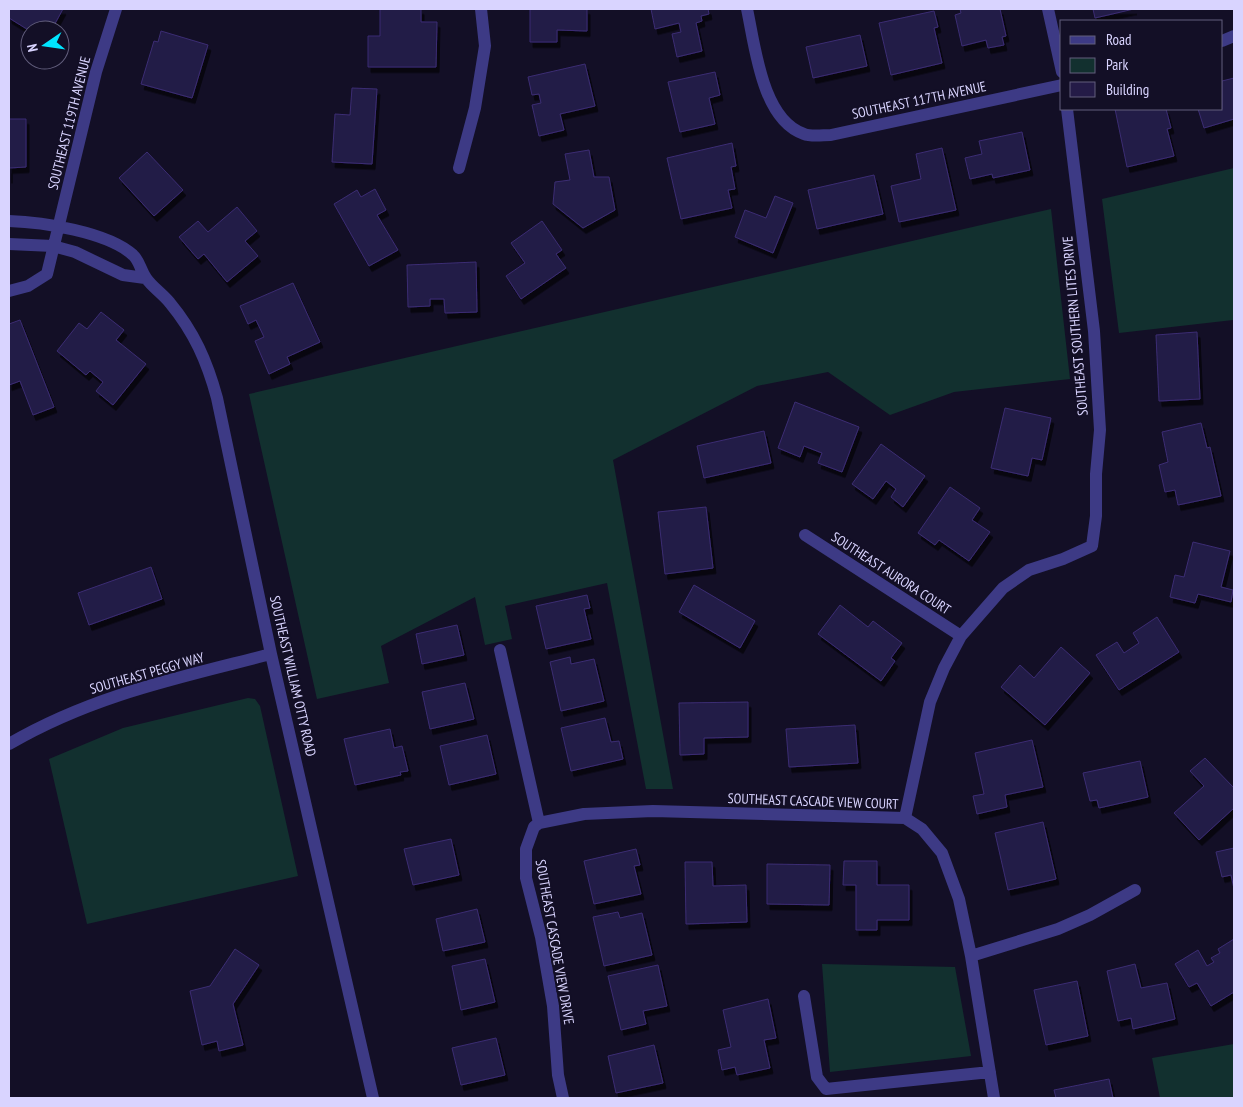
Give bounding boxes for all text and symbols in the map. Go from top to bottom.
north arrow [20,20,70,70]
legend [1060,20,1223,110]
text: Road [1106,30,1132,49]
text: N [23,42,42,54]
street label: SOUTHEAST 119TH AVENUE [44,54,94,192]
text: Park [1106,55,1128,74]
street label: SOUTHEAST 117TH AVENUE [850,77,988,123]
text: Building [1106,80,1149,99]
street label: SOUTHEAST SOUTHERN LITES DRIVE [1058,235,1092,417]
street label: SOUTHEAST AURORA COURT [828,528,955,619]
street label: SOUTHEAST WILLIAM OTTY ROAD [266,594,320,758]
street label: SOUTHEAST PEGGY WAY [88,648,207,698]
street label: SOUTHEAST CASCADE VIEW COURT [727,789,899,813]
street label: SOUTHEAST CASCADE VIEW DRIVE [532,858,578,1026]

